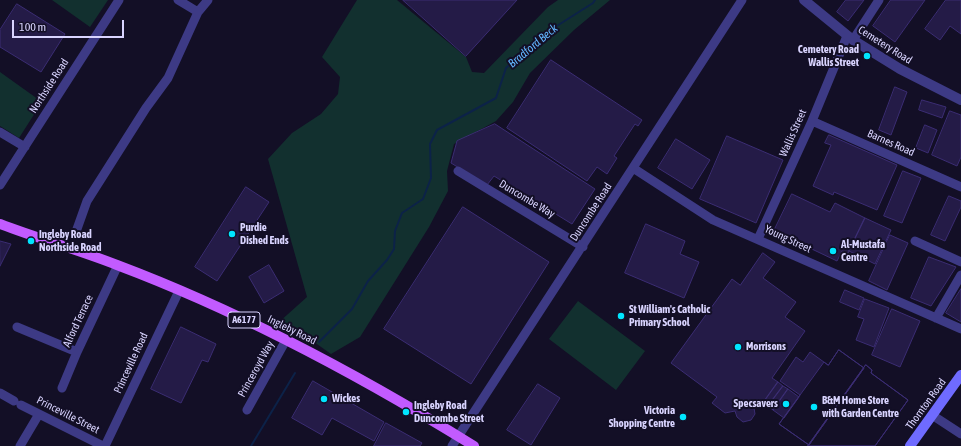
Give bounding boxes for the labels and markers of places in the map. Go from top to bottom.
place label: Cemetery Road Wallis Street [798,43,859,69]
marker: Cemetery Road Wallis Street [862,51,872,61]
place label: Purdie Dished Ends [240,221,289,247]
place label: Ingleby Road Northside Road [39,228,101,254]
marker: Purdie Dished Ends [227,229,237,239]
marker: Ingleby Road Northside Road [26,236,36,246]
place label: Al-Mustafa Centre [841,238,885,264]
marker: Al-Mustafa Centre [828,246,838,256]
place label: St William's Catholic Primary School [629,303,710,329]
marker: St William's Catholic Primary School [616,311,626,321]
place label: Morrisons [746,340,786,354]
marker: Morrisons [733,342,743,352]
place label: Wickes [332,392,360,406]
marker: Wickes [319,394,329,404]
place label: B&M Home Store with Garden Centre [822,394,899,420]
place label: Specsavers [734,397,778,411]
place label: Ingleby Road Duncombe Street [414,399,484,425]
marker: Specsavers [781,399,791,409]
marker: B&M Home Store with Garden Centre [809,402,819,412]
place label: Victoria Shopping Centre [609,404,675,430]
marker: Ingleby Road Duncombe Street [401,407,411,417]
marker: Victoria Shopping Centre [678,412,688,422]

